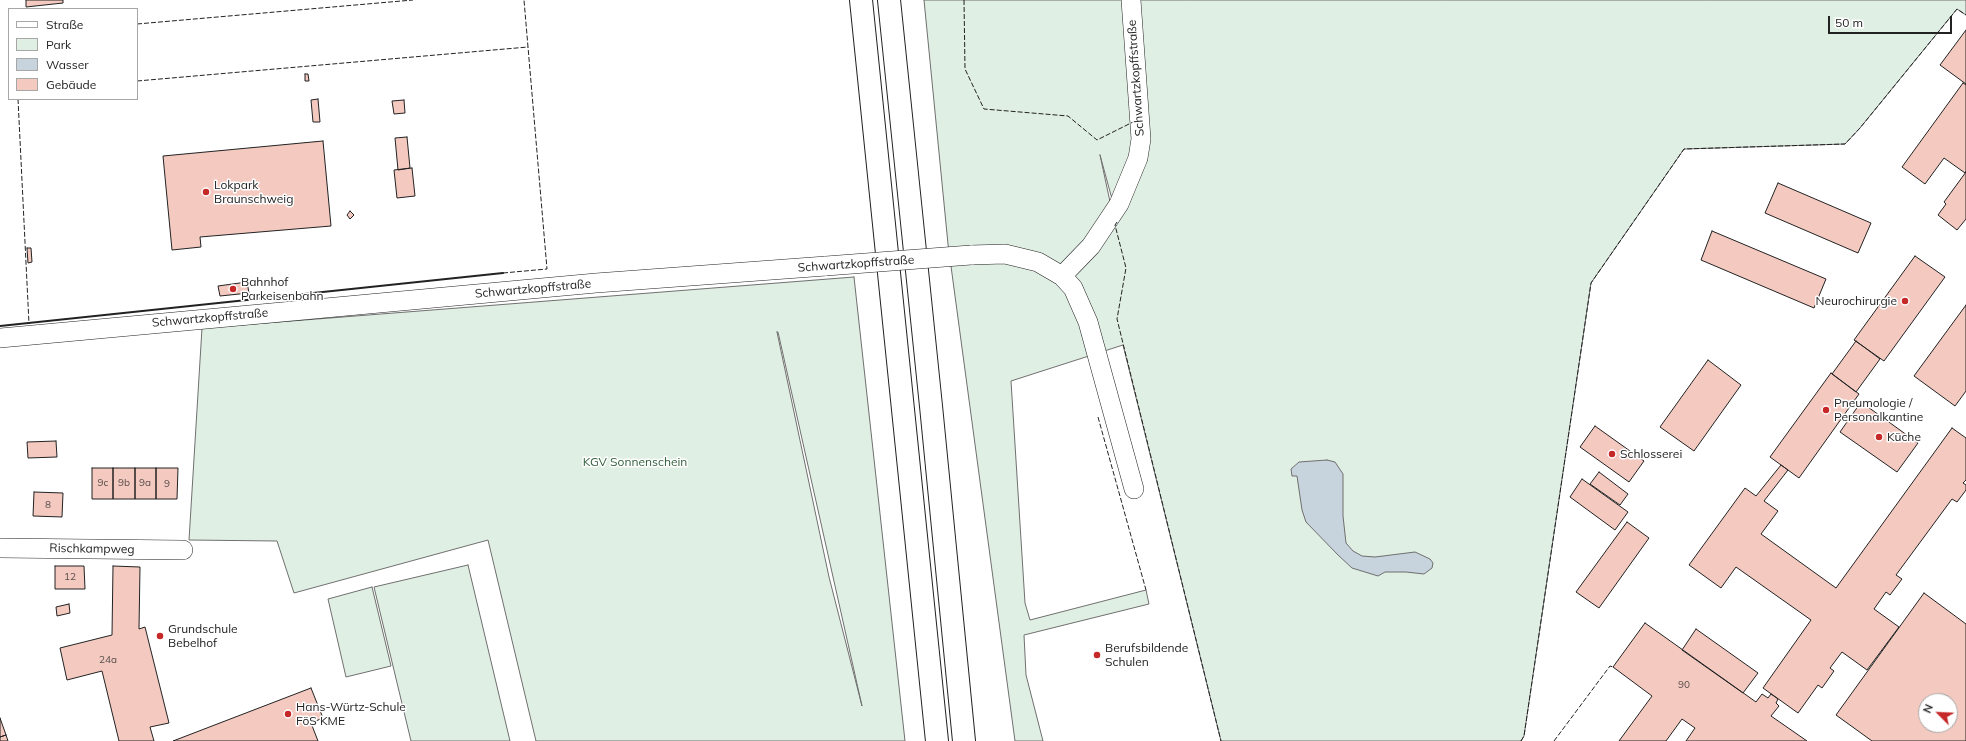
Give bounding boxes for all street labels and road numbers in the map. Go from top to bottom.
street label: Schwartzkopffstraße [1125,19,1147,137]
street label: Schwartzkopffstraße [797,253,915,275]
street label: Schwartzkopffstraße [474,277,592,301]
street label: Schwartzkopffstraße [151,306,269,330]
street label: Rischkampweg [49,541,135,557]

